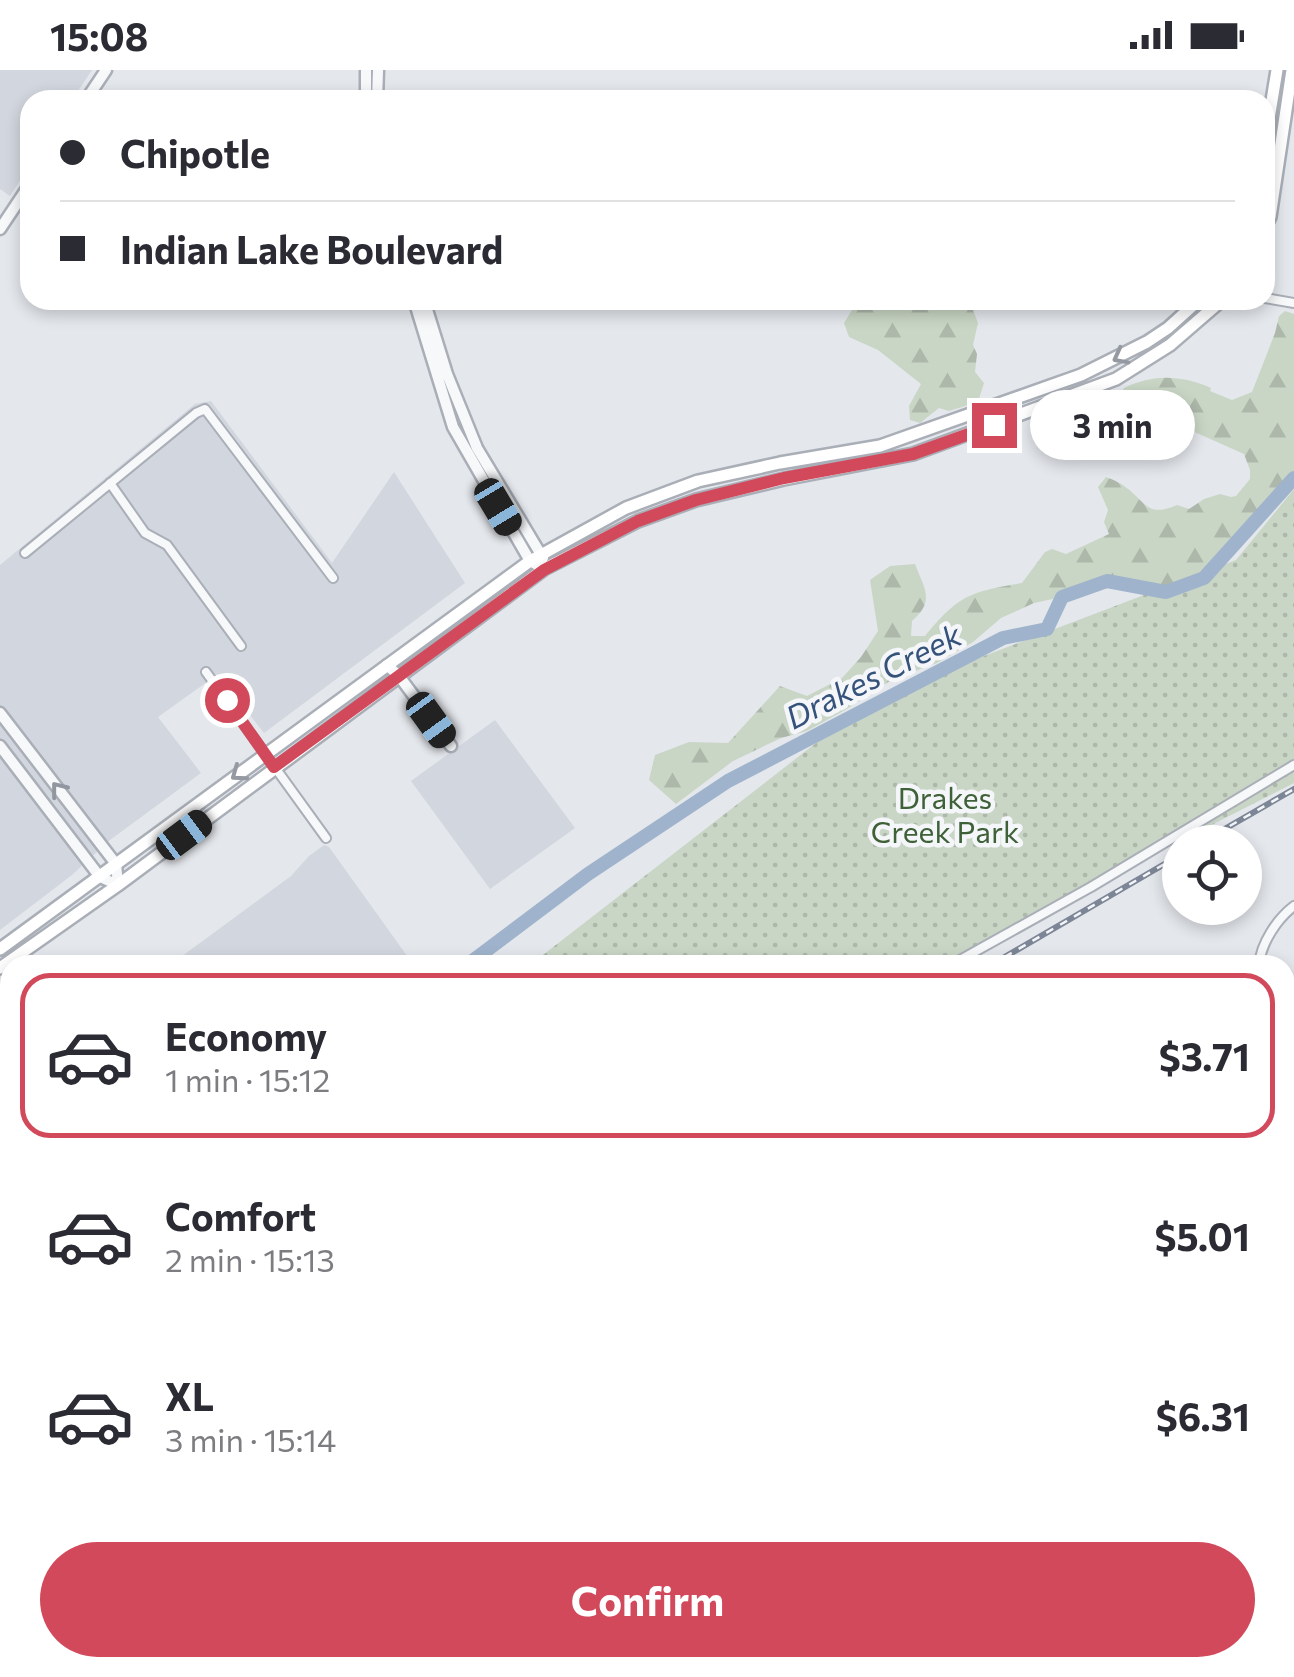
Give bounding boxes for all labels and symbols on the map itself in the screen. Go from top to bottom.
one-way arrow [1113,345,1131,364]
callout: 3 min [1029,390,1194,460]
route end [972,403,1017,448]
car [470,474,526,540]
water label: Drakes Creek [778,613,968,736]
route start [205,678,250,723]
car [401,687,461,753]
one-way arrow [231,763,249,780]
park label: Drakes Creek Park [871,778,1019,849]
one-way arrow [52,782,70,800]
car [151,805,217,865]

